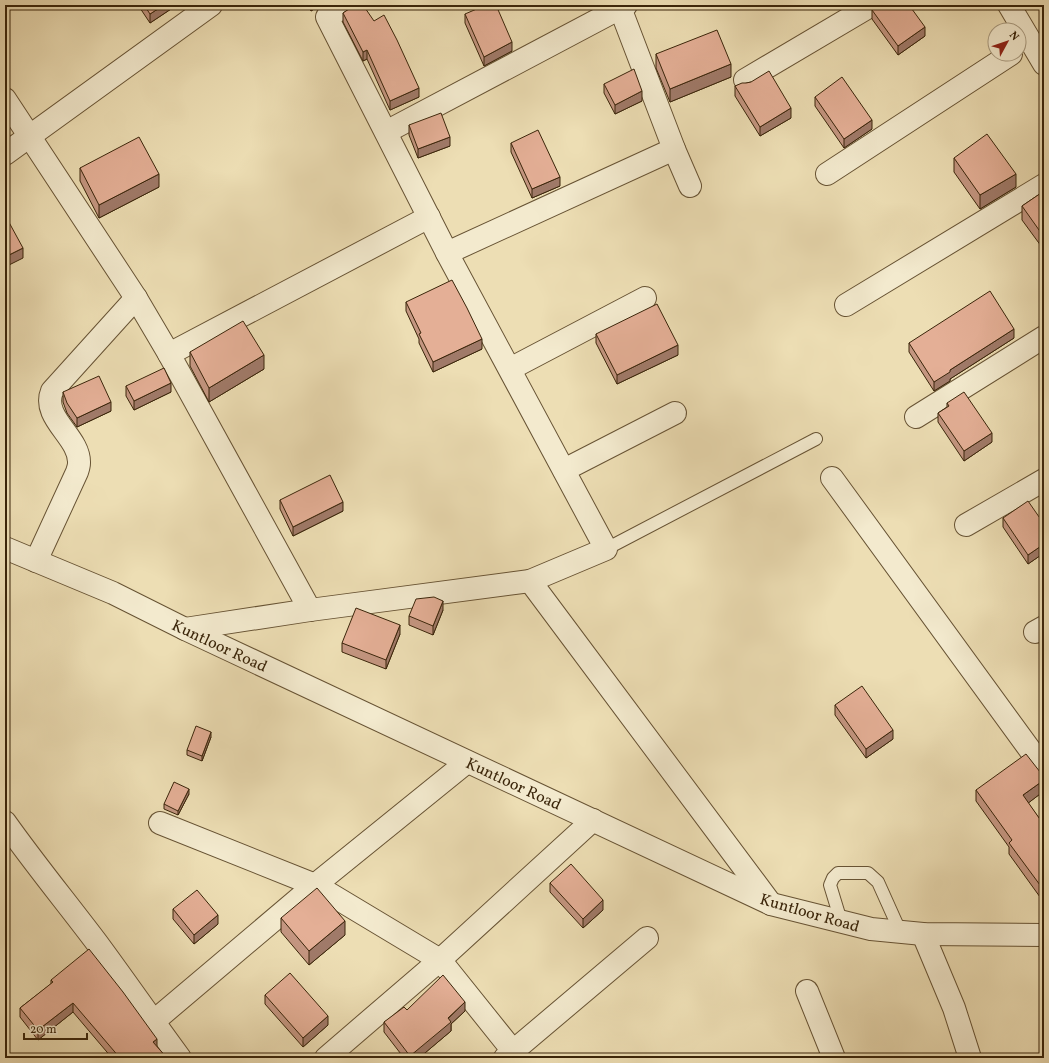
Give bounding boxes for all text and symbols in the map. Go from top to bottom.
north arrow [987,22,1027,62]
text: N [1005,29,1022,44]
street label: Kuntloor Road [168,615,270,679]
street label: Kuntloor Road [462,753,564,817]
street label: Kuntloor Road [757,889,862,939]
scale bar [24,1015,87,1041]
text: 20 m [30,1022,57,1038]

